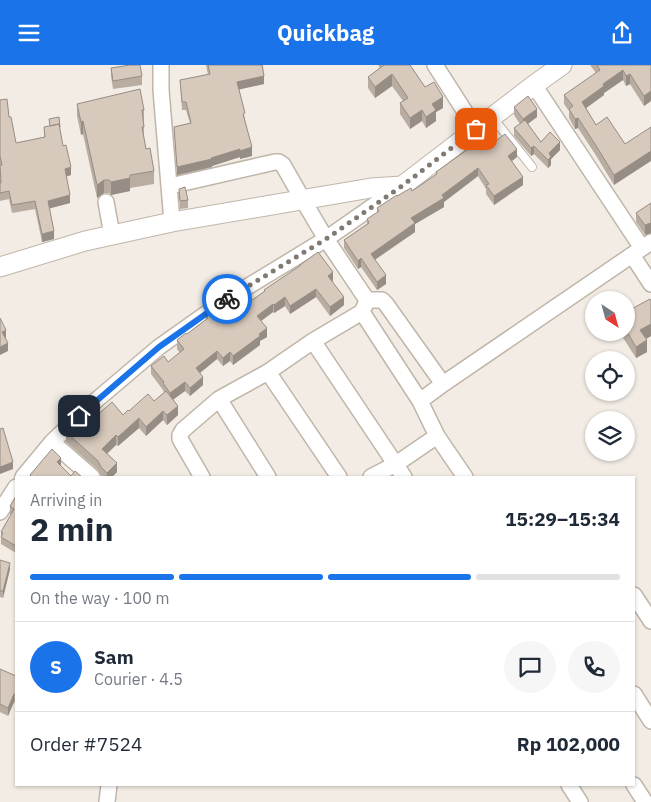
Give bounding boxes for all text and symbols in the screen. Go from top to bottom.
text: Quickbag [277,18,374,47]
icon: menu [15,19,43,47]
icon: share [608,19,636,47]
pin [455,108,497,150]
icon: bag [462,115,490,143]
courier [202,274,252,324]
icon: bike [213,285,241,313]
north arrow [585,291,635,341]
map controls [585,291,635,461]
button: locate [585,351,635,401]
pin [58,395,100,437]
icon: home [65,402,93,430]
button: layers [585,411,635,461]
text: Arriving in [30,490,102,510]
text: 15:29–15:34 [505,507,620,531]
text: 2 min [30,508,114,550]
text: On the way · 100 m [30,588,169,608]
button: chat [504,641,556,693]
button: phone [568,641,620,693]
text: Sam [94,645,134,669]
text: S [50,655,62,679]
text: Courier · 4.5 [94,669,183,689]
text: Order #7524 [30,732,142,756]
text: Rp 102,000 [517,732,620,756]

